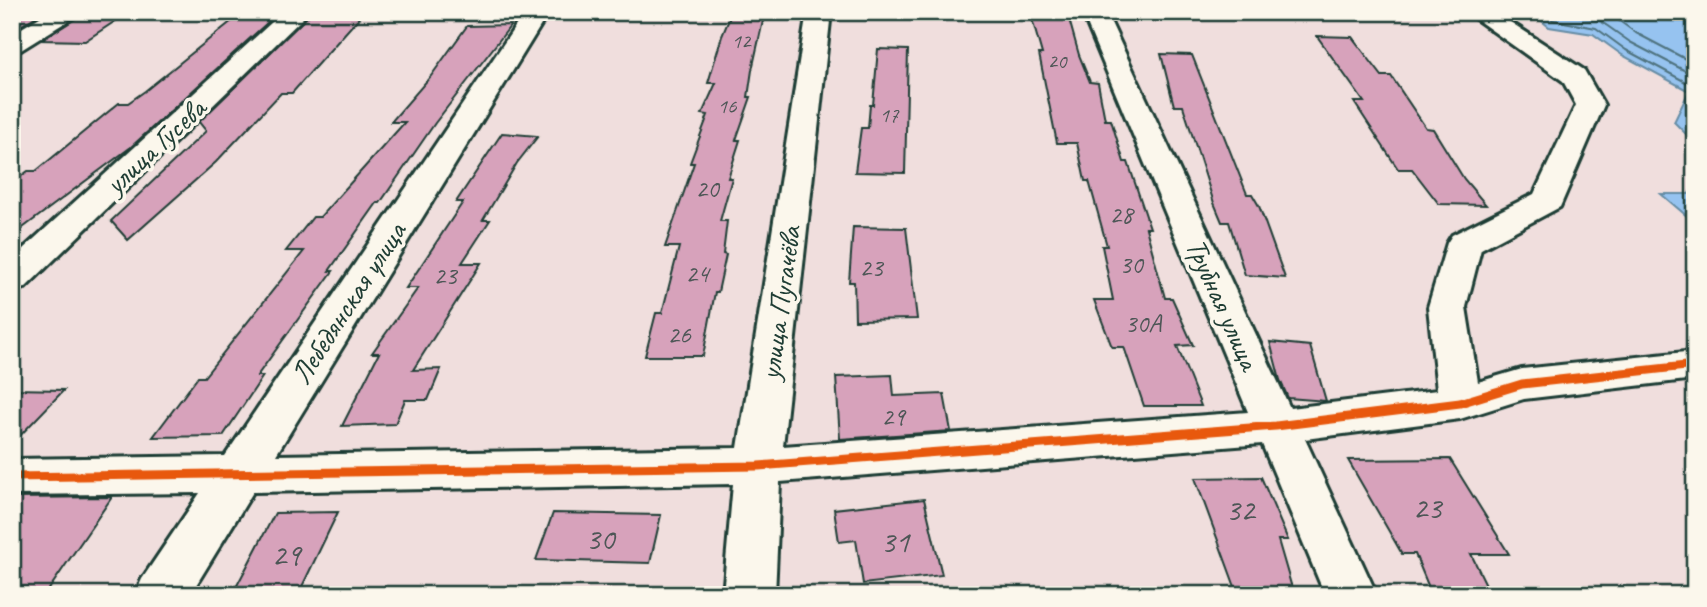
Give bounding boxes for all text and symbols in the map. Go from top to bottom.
house number: 12 [732,28,752,54]
house number: 20 [1048,48,1068,74]
street label: улица Гусева [95,88,215,204]
house number: 16 [718,93,737,119]
house number: 17 [880,102,900,128]
house number: 20 [695,172,721,205]
house number: 28 [1109,198,1135,231]
street label: Лебедянская улица [282,213,415,391]
street label: улица Пугачёва [750,222,810,384]
street label: Трубная улица [1177,232,1270,378]
house number: 30 [1119,248,1145,281]
house number: 23 [859,251,885,284]
house number: 24 [685,257,711,290]
house number: 23 [433,259,459,292]
house number: 30А [1125,307,1163,340]
house number: 26 [667,318,692,351]
house number: 29 [881,400,907,433]
house number: 23 [1413,487,1444,528]
house number: 32 [1226,489,1257,530]
house number: 30 [586,518,617,559]
house number: 31 [881,521,911,562]
house number: 29 [272,534,303,575]

